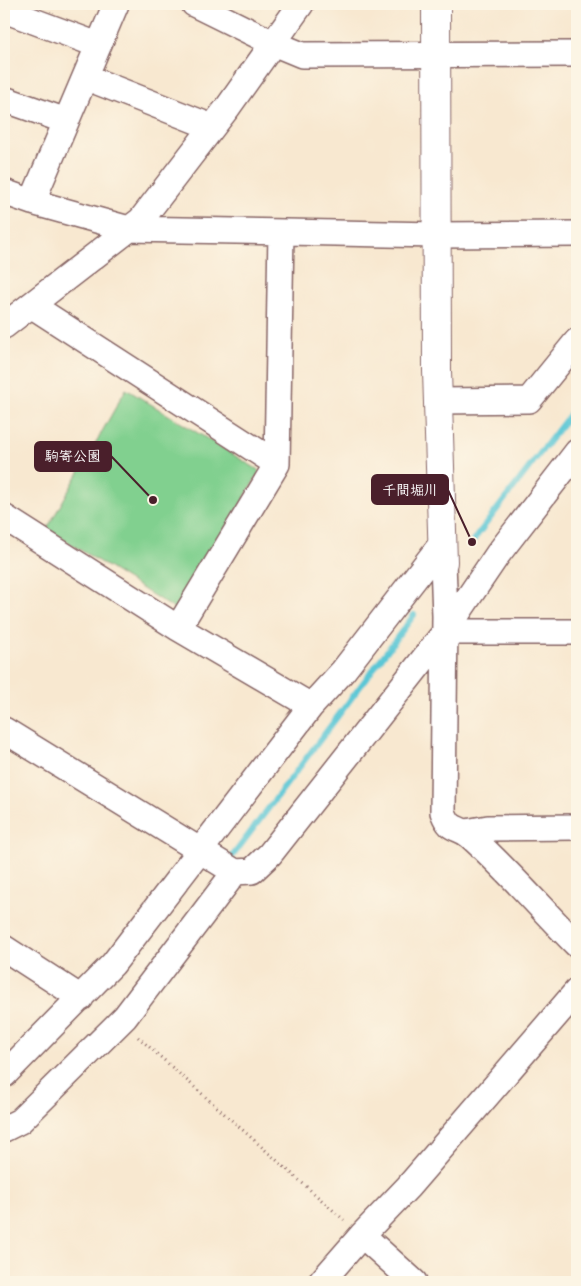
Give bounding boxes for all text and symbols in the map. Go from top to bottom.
callout: 駒寄公園 [35,442,111,471]
text: 駒寄公園 [45,447,101,465]
callout: 千間堀川 [372,475,448,504]
text: 千間堀川 [382,481,438,499]

